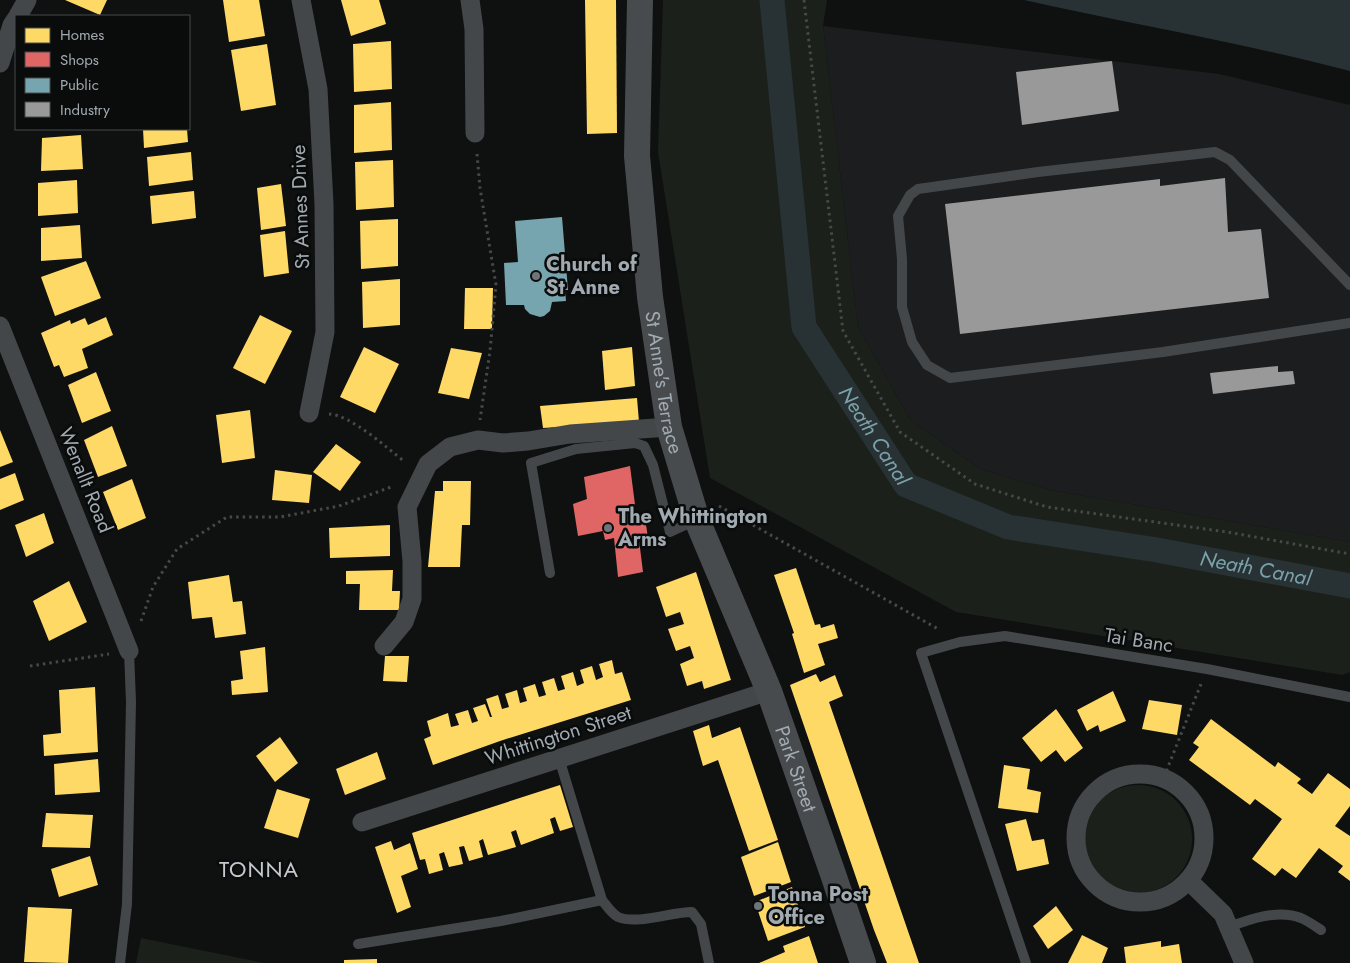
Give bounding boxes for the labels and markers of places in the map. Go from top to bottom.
place label: Church of St Anne [546,250,638,302]
marker: Church of St Anne [530,270,542,282]
place label: The Whittington Arms [617,502,768,554]
marker: The Whittington Arms [602,522,614,534]
place label: Tonna Post Office [768,880,869,932]
marker: Tonna Post Office [752,900,764,912]

